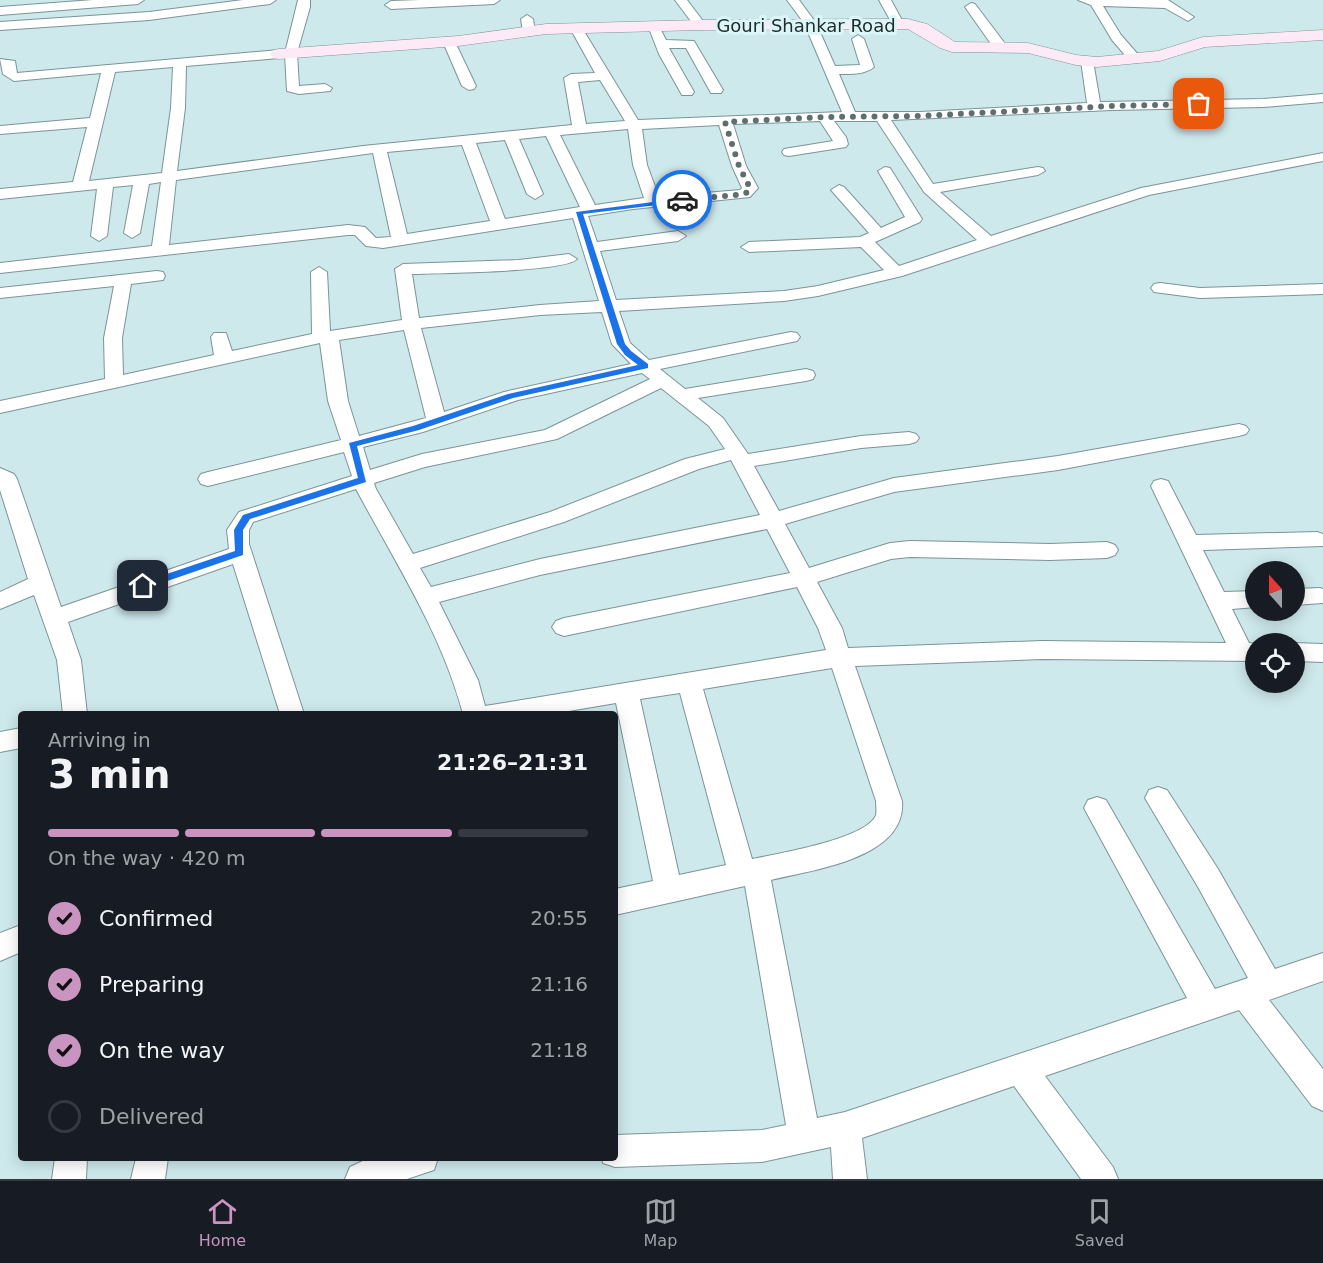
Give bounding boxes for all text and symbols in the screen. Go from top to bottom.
street label: Gouri Shankar Road [716,15,896,36]
pin [1173,78,1224,129]
icon: bag [1182,87,1215,120]
courier [652,170,712,230]
icon: car [666,184,699,217]
pin [117,560,168,611]
north arrow [1245,561,1305,621]
map controls [1245,561,1305,693]
icon: home [126,569,159,602]
button: locate [1245,633,1305,693]
text: Arriving in [48,728,151,752]
text: 21:26–21:31 [437,750,588,775]
text: 3 min [48,752,170,797]
text: On the way · 420 m [48,846,246,870]
icon: check [48,902,81,935]
text: Confirmed [99,906,213,931]
text: 20:55 [530,906,588,930]
icon: check [48,968,81,1001]
text: Preparing [99,972,205,997]
text: 21:16 [530,972,588,996]
icon: check [48,1034,81,1067]
text: On the way [99,1038,225,1063]
text: 21:18 [530,1038,588,1062]
text: Delivered [99,1104,204,1129]
tab: Home [199,1195,246,1250]
tab: Map [644,1195,677,1250]
tab: Saved [1075,1195,1124,1250]

